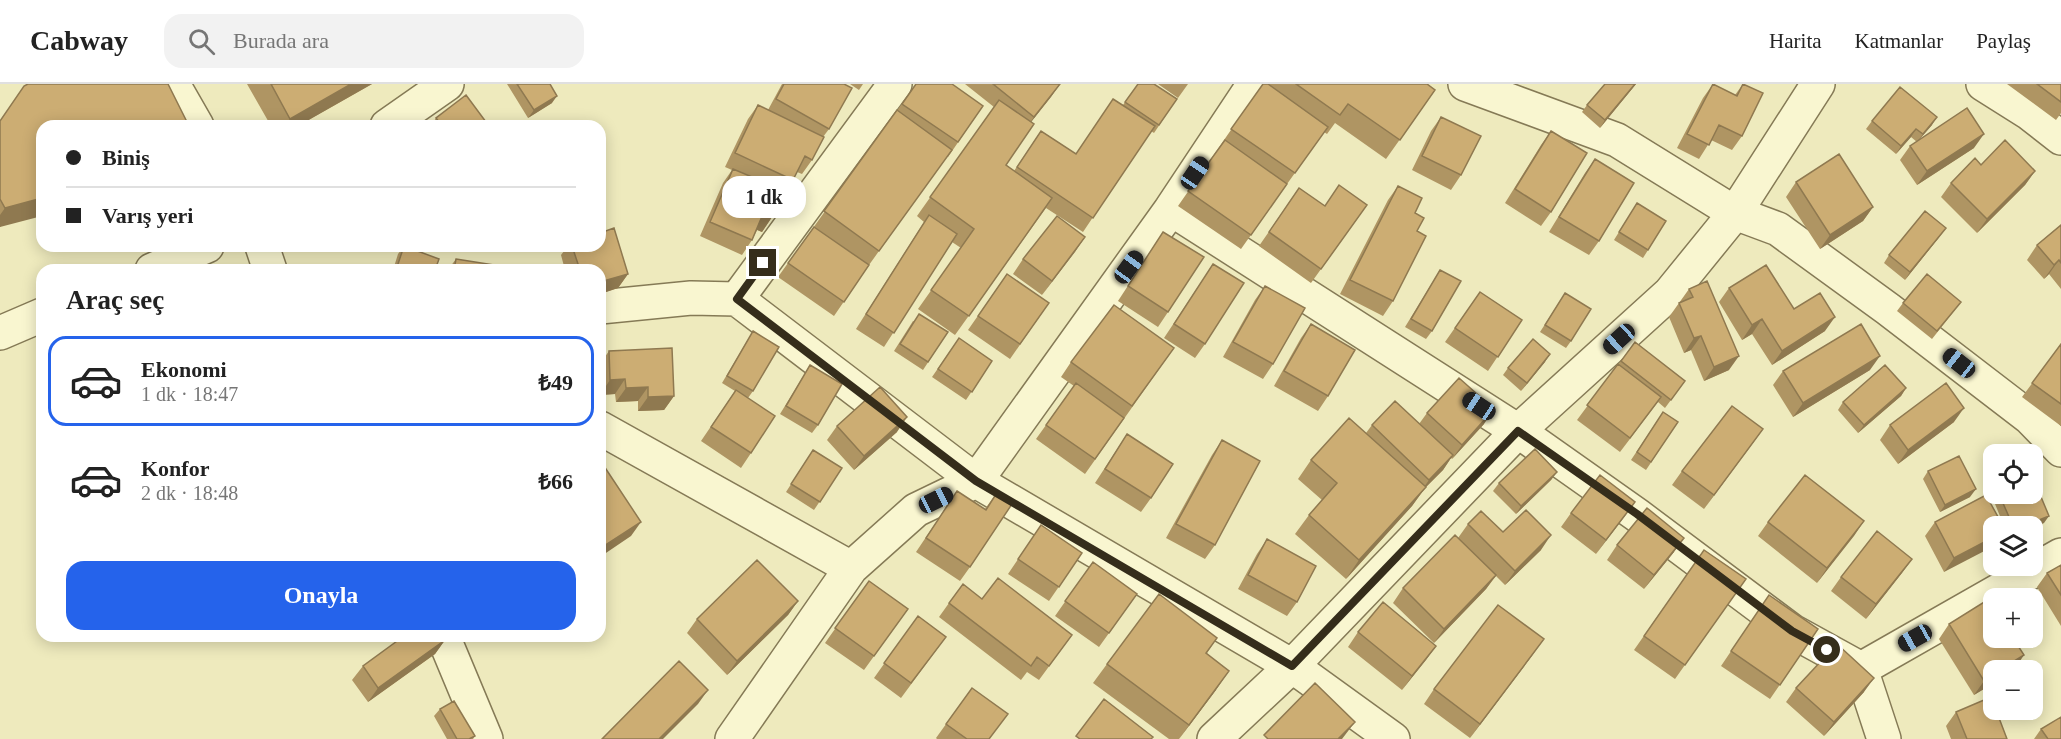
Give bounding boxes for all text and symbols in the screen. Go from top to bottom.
search box [164,14,584,68]
text: Cabway [30,25,128,56]
icon: search [185,25,218,58]
text: Burada ara [233,28,329,53]
text: Harita [1769,29,1822,53]
text: Katmanlar [1855,29,1943,53]
text: Paylaş [1976,29,2031,53]
text: Biniş [102,145,150,170]
car [1177,153,1213,193]
callout: 1 dk [721,176,805,218]
text: 1 dk [745,186,783,208]
text: Varış yeri [102,203,193,228]
car [1111,247,1147,287]
route end [749,249,776,276]
text: Araç seç [66,285,164,315]
car [1600,320,1638,358]
car [1939,345,1979,381]
icon: car [69,354,123,408]
text: Ekonomi [141,357,227,382]
text: ₺49 [538,370,573,395]
text: 1 dk · 18:47 [141,383,238,405]
car [1459,389,1499,423]
map controls [1983,444,2043,720]
button: locate [1983,444,2043,504]
icon: car [69,453,123,507]
text: Konfor [141,456,209,481]
text: ₺66 [538,469,573,494]
text: 2 dk · 18:48 [141,482,238,504]
car [916,484,956,516]
button: layers [1983,516,2043,576]
button: Onayla [66,561,576,630]
button: + [1983,588,2043,648]
car [1895,621,1935,655]
route start [1813,636,1840,663]
button: − [1983,660,2043,720]

